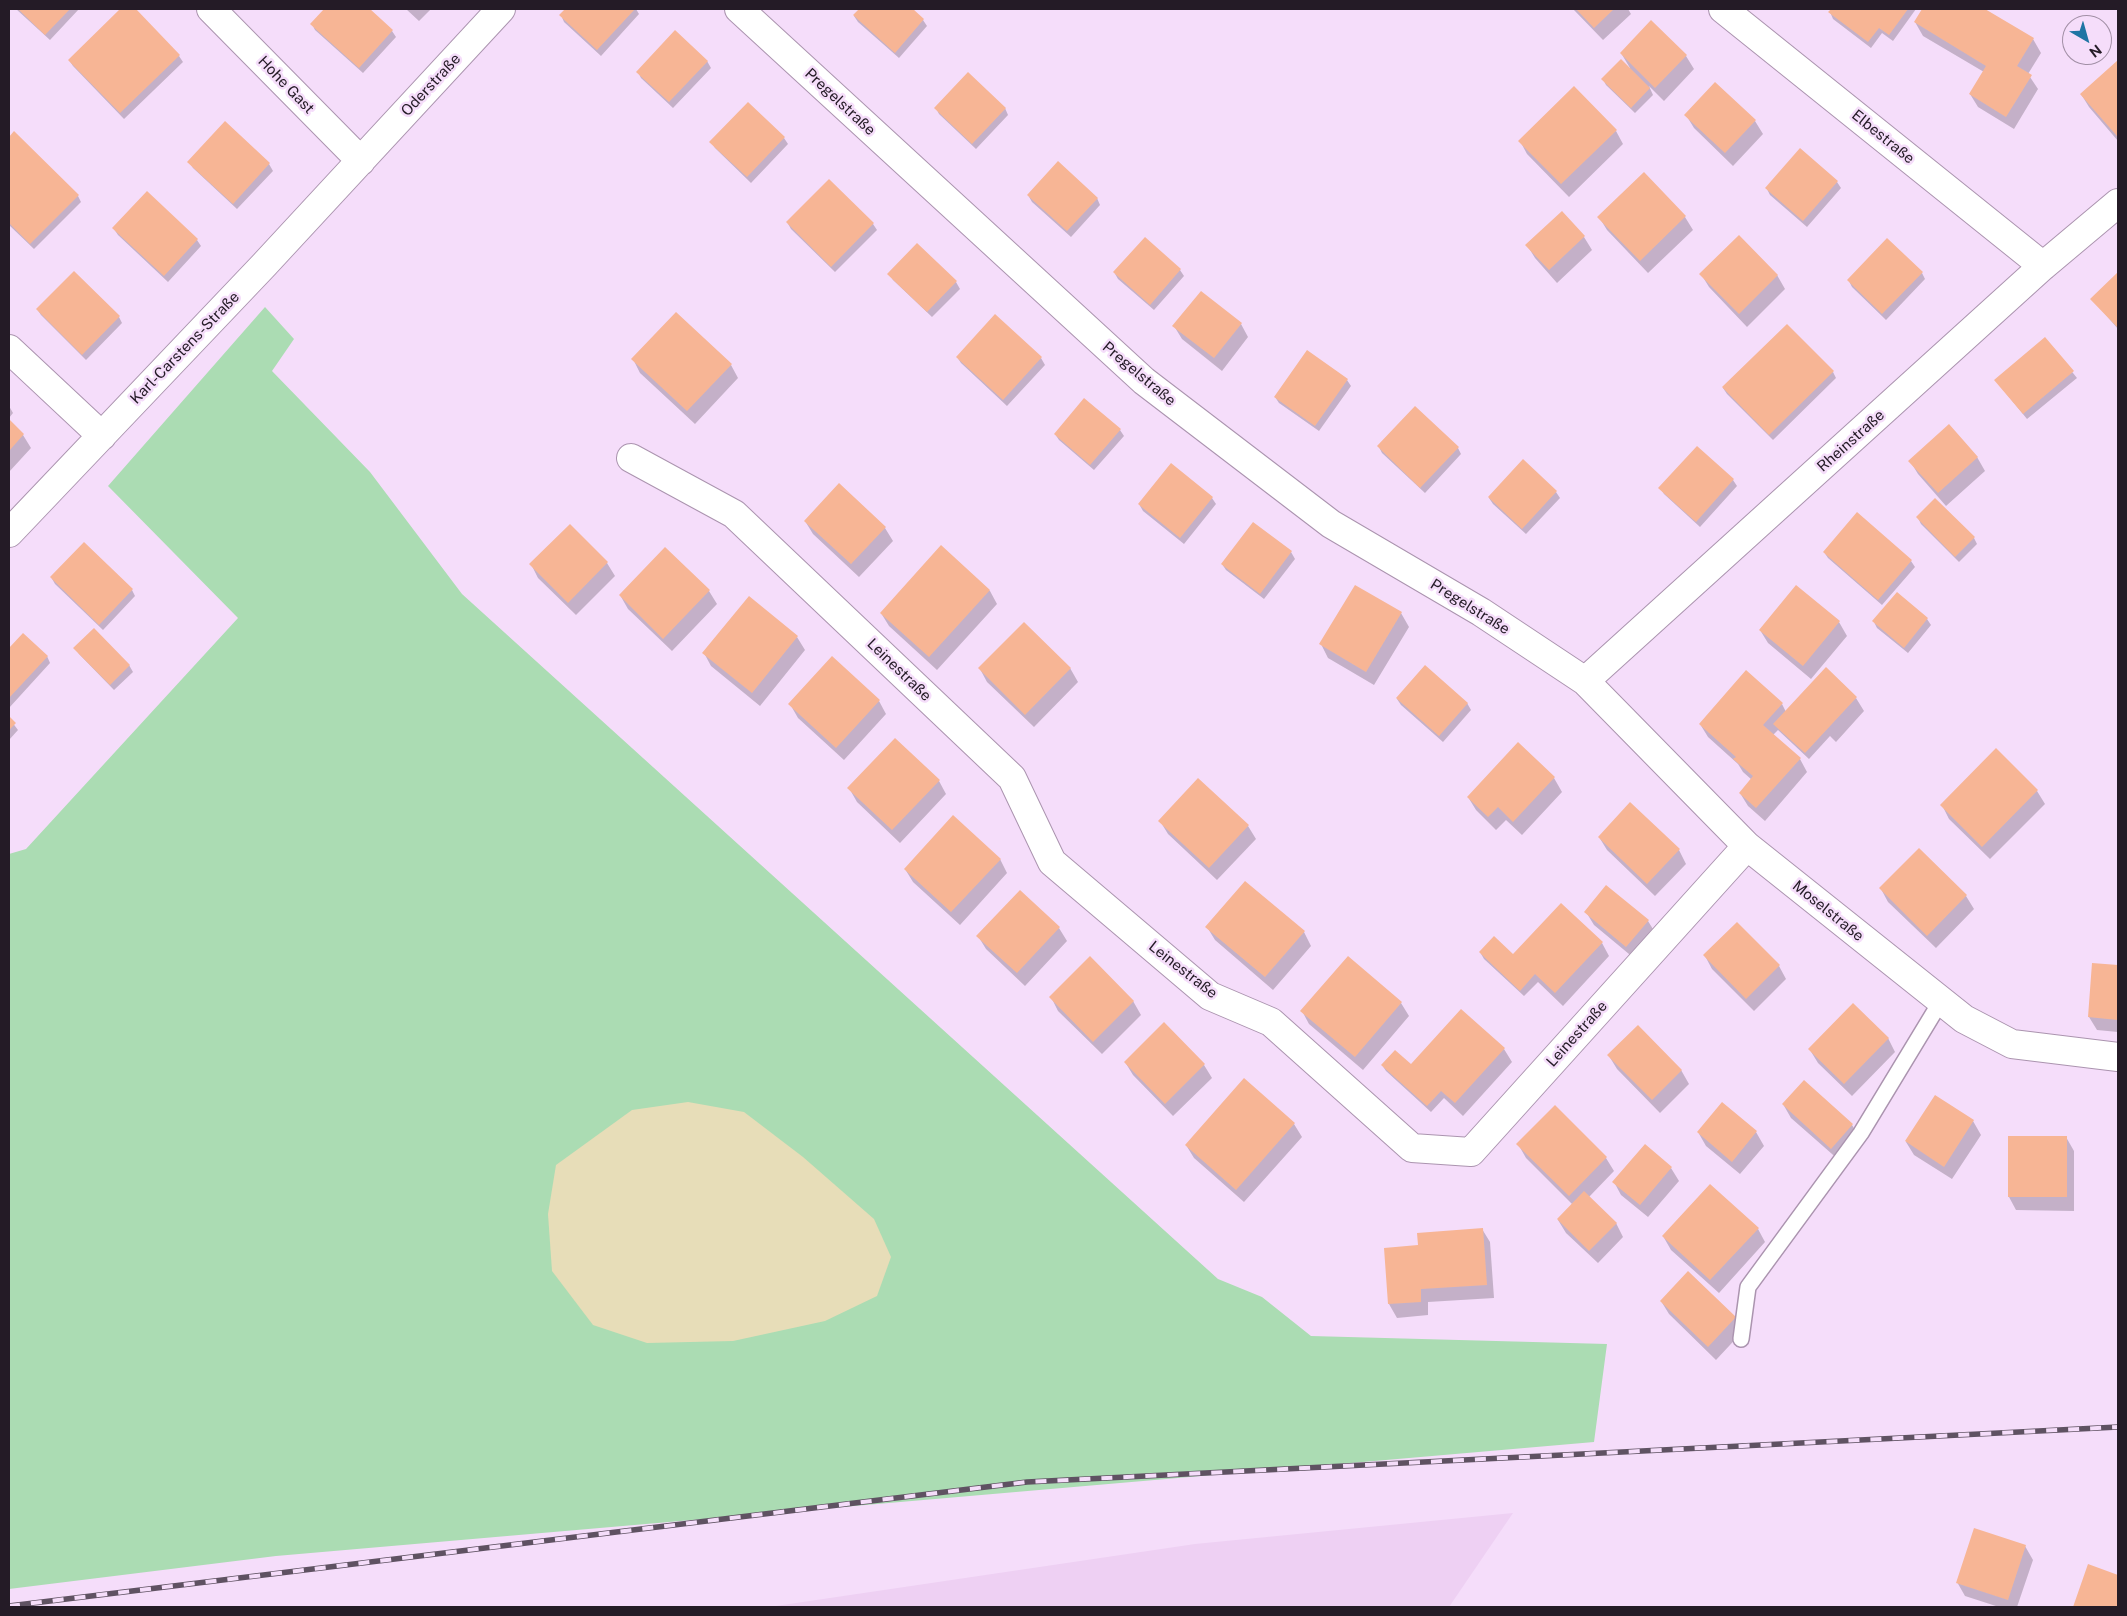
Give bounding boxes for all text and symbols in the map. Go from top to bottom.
north arrow [2062,15,2112,65]
text: N [2086,41,2105,61]
street label: Oderstraße [398,50,464,120]
street label: Hohe Gast [254,52,318,118]
street label: Pregelstraße [801,65,879,139]
street label: Elbestraße [1848,106,1918,168]
street label: Karl-Carstens-Straße [127,288,243,408]
street label: Pregelstraße [1099,338,1179,410]
street label: Rheinstraße [1814,406,1888,476]
street label: Pregelstraße [1427,575,1513,639]
street label: Leinestraße [863,635,935,705]
street label: Moselstraße [1789,877,1867,945]
street label: Leinestraße [1145,938,1221,1002]
street label: Leinestraße [1543,997,1611,1071]

